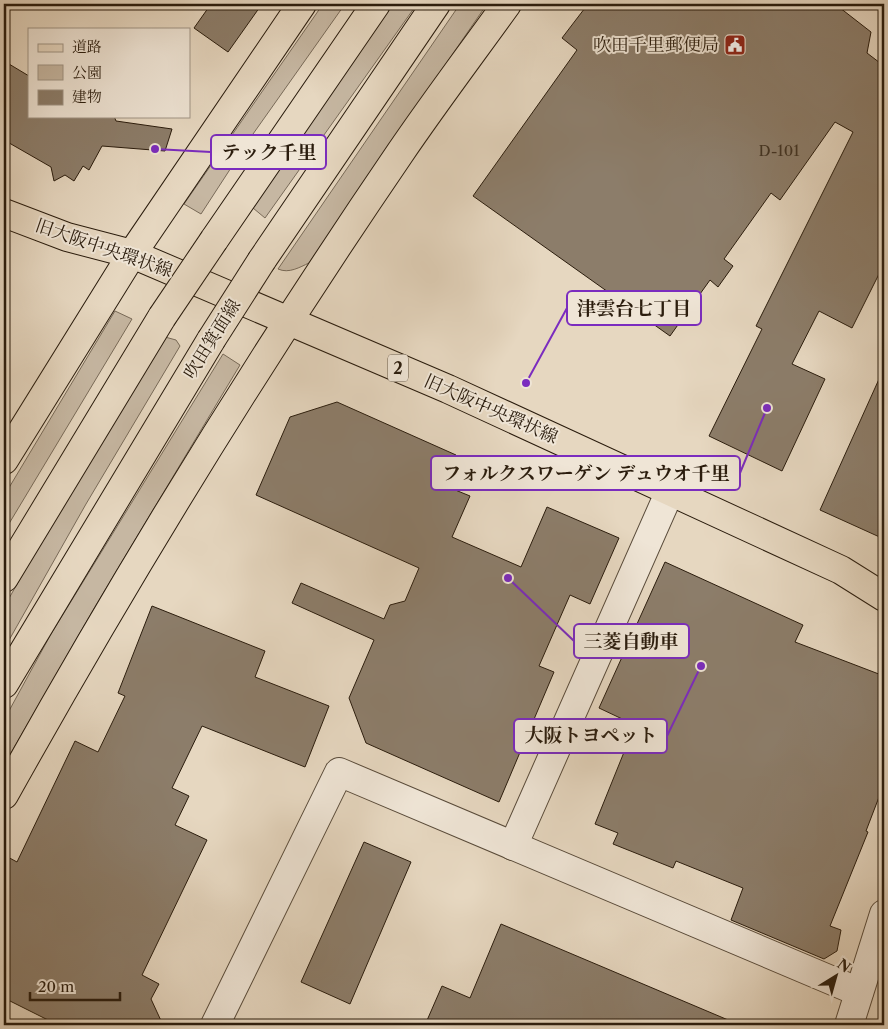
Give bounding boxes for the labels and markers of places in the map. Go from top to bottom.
public building icon: 吹田千里郵便局 [723,33,747,57]
place label: 吹田千里郵便局 [593,34,719,56]
callout: テック千里 [211,135,326,169]
callout: 津雲台七丁目 [567,291,701,325]
callout: フォルクスワーゲン デュウオ千里 [431,456,740,490]
callout: 三菱自動車 [574,624,689,658]
callout: 大阪トヨペット [514,719,667,753]

